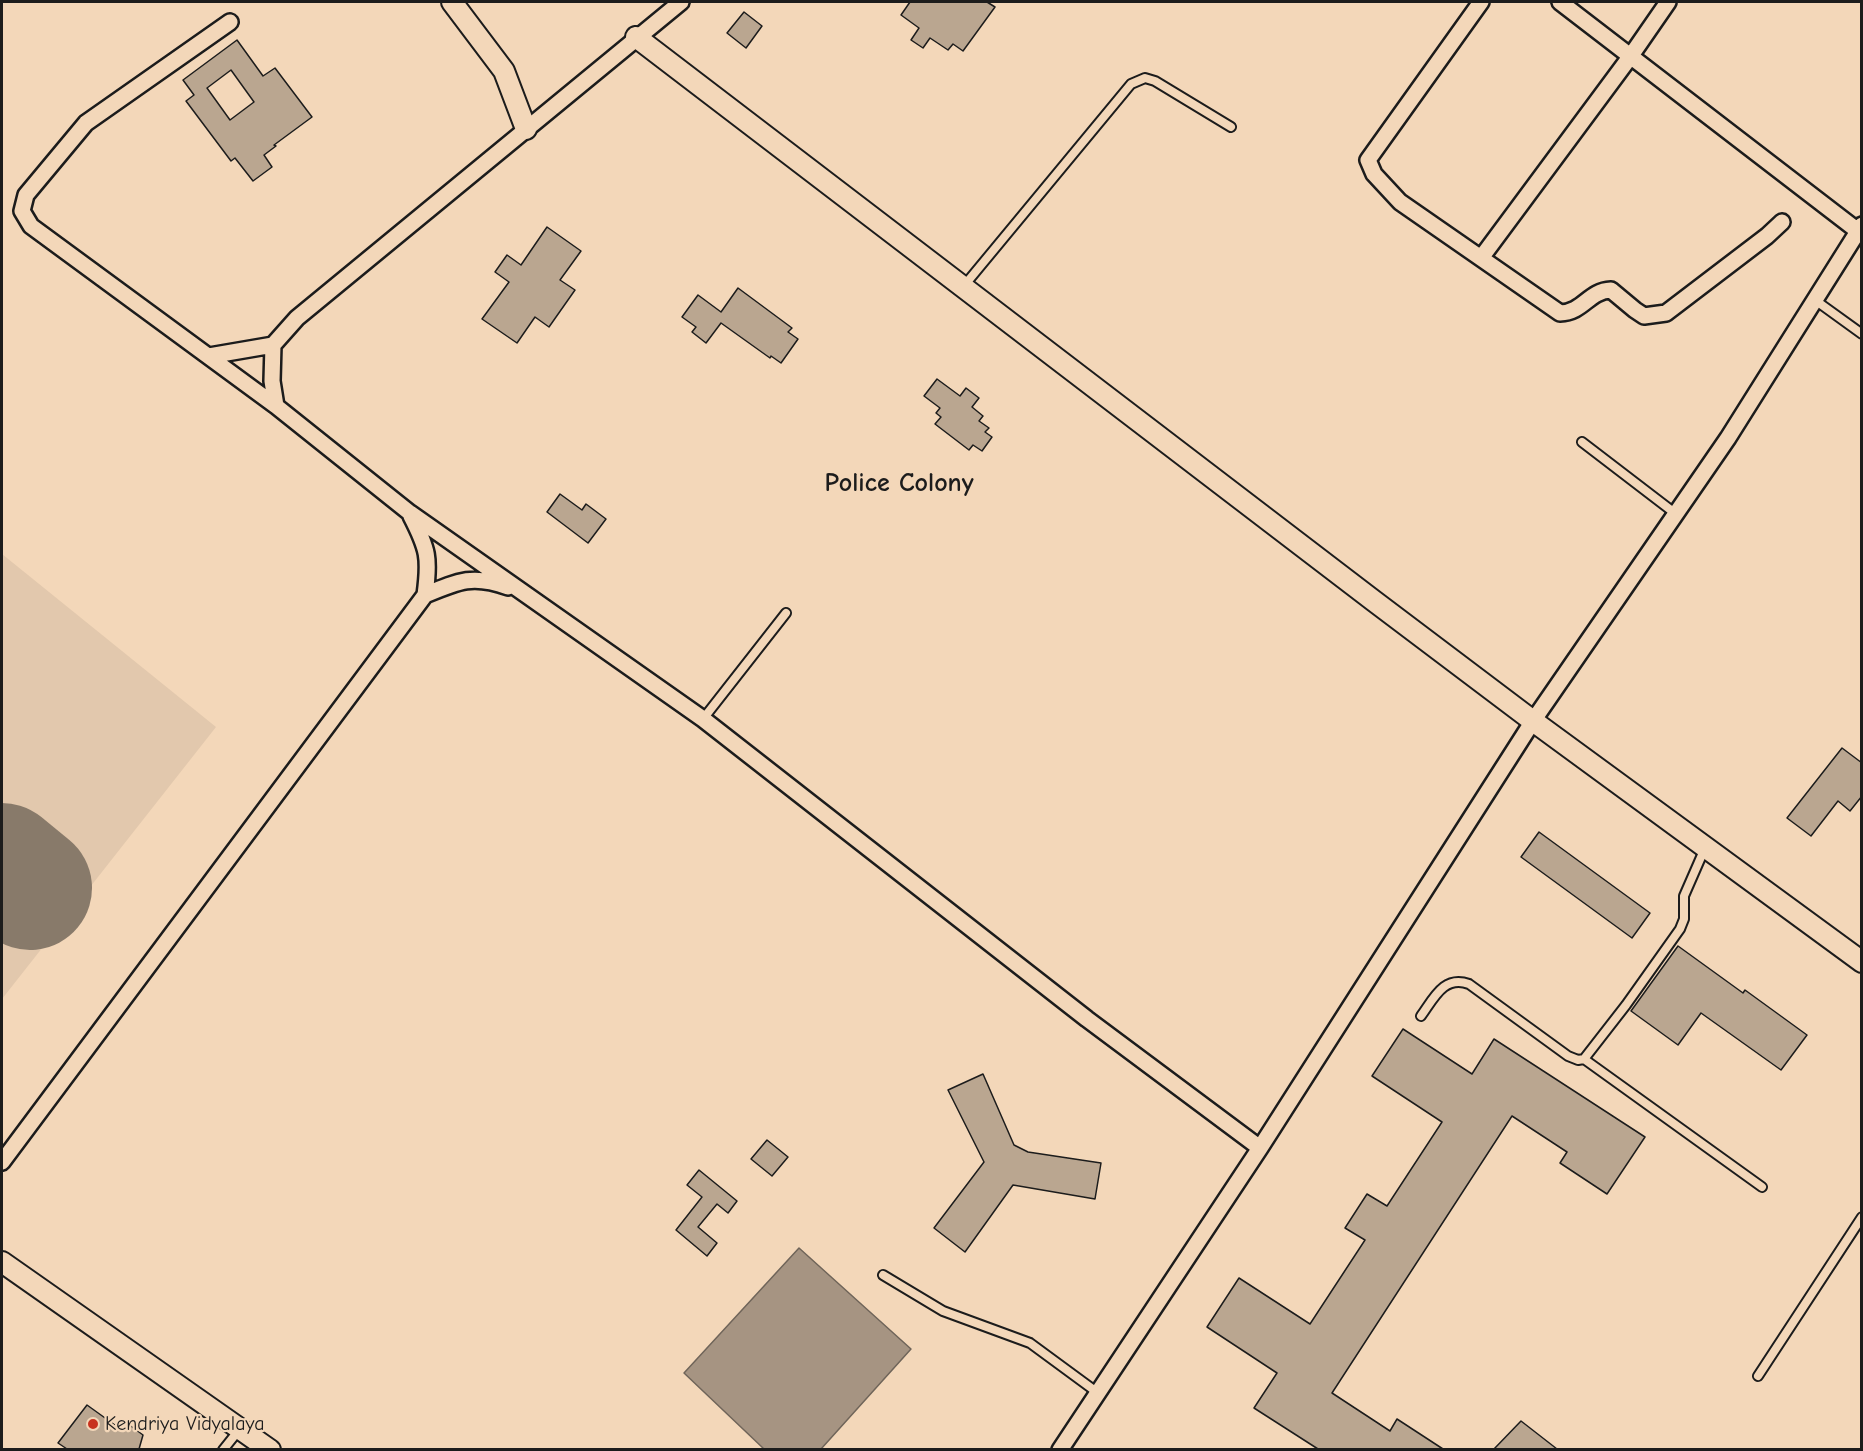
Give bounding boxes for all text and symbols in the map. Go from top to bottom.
district label: Police Colony [824,468,974,500]
place label: Kendriya Vidyalaya [105,1412,264,1436]
marker: Kendriya Vidyalaya [86,1417,100,1431]

